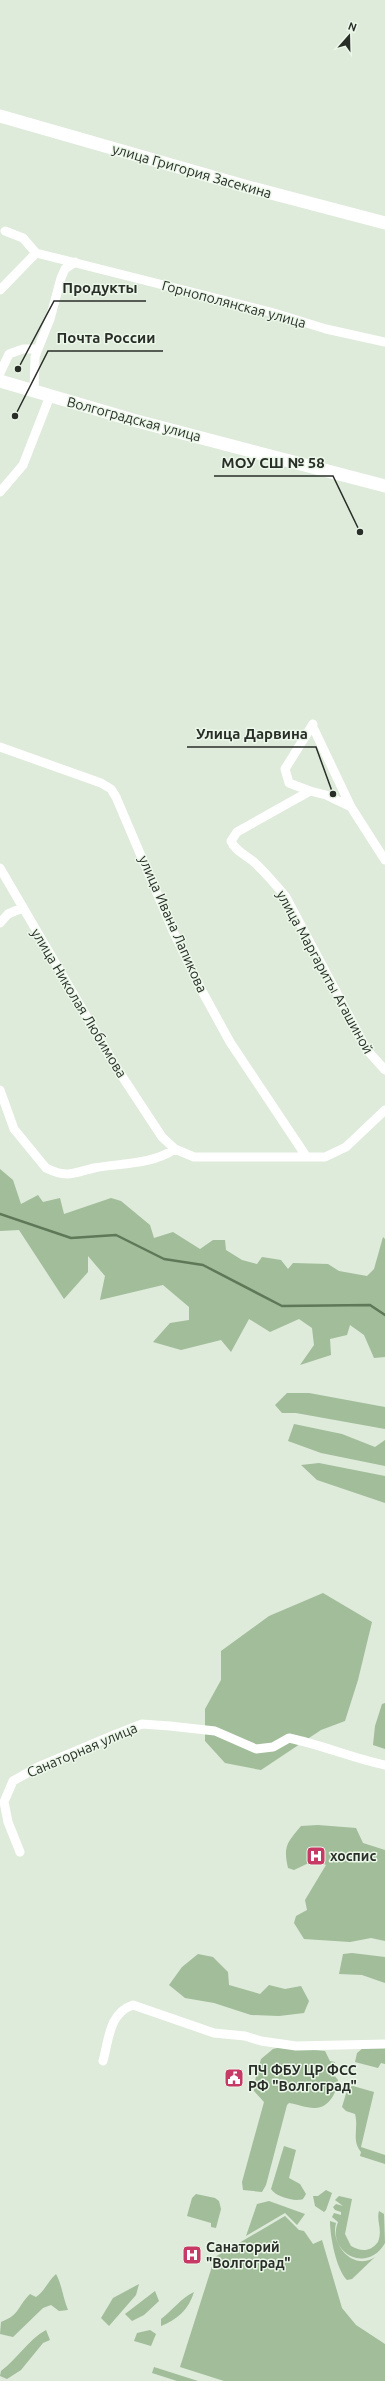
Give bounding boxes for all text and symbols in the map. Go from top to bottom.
north arrow [329,16,369,56]
text: N [347,20,358,34]
street label: улица Григория Засекина [110,141,274,201]
callout: Продукты [54,274,146,301]
street label: Горнополянская улица [160,277,308,331]
text: Продукты [62,279,138,296]
callout: Почта России [48,324,163,351]
text: Почта России [57,329,155,346]
street label: Волгоградская улица [65,393,203,445]
callout: МОУ СШ № 58 [214,449,333,476]
text: МОУ СШ № 58 [221,454,325,471]
callout: Улица Дарвина [187,720,316,747]
text: Улица Дарвина [196,725,308,742]
street label: улица Ивана Лапикова [136,853,210,995]
street label: улица Маргариты Агашиной [273,887,377,1057]
street label: улица Николая Любимова [28,925,130,1081]
street label: Санаторная улица [24,1720,140,1780]
hospital icon: хоспис [305,1845,327,1867]
place label: хоспис [330,1848,376,1864]
place label: ПЧ ФБУ ЦР ФСС РФ "Волгоград" [248,2062,357,2094]
public building icon: ПЧ ФБУ ЦР ФСС РФ "Волгоград" [223,2067,245,2089]
place label: Санаторий "Волгоград" [206,2239,291,2271]
hospital icon: Санаторий "Волгоград" [181,2244,203,2266]

